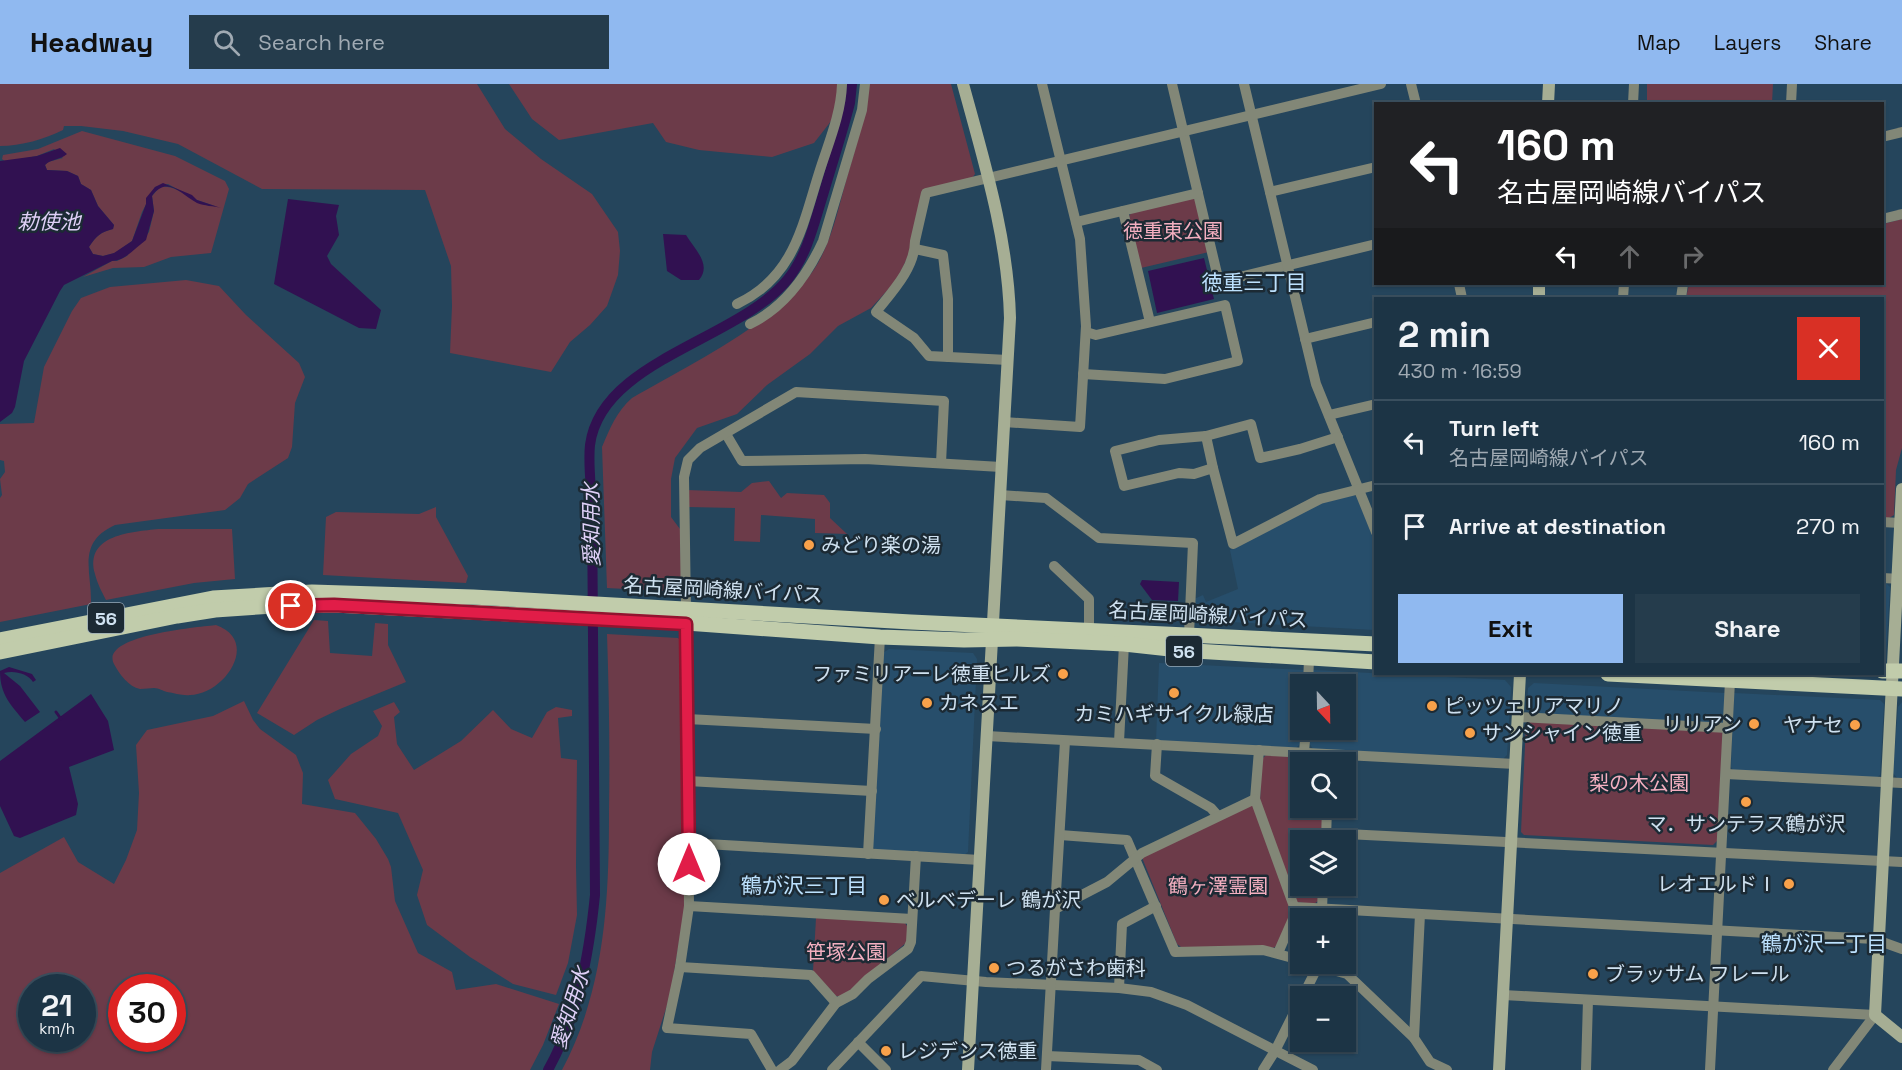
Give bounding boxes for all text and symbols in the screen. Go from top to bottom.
search box [189,15,609,69]
text: Headway [30,24,153,60]
icon: search [210,26,243,59]
text: Search here [258,28,385,56]
text: Map [1637,29,1681,56]
text: Layers [1714,29,1781,56]
text: Share [1814,29,1872,56]
text: 160 m [1497,119,1616,172]
icon: left [1398,126,1476,204]
text: 名古屋岡崎線バイパス [1497,175,1766,210]
water label: 勅使池 [18,208,82,235]
park label: 徳重東公園 [1123,218,1223,244]
icon: left [1550,240,1583,273]
icon: ahead [1613,240,1646,273]
icon: right [1676,240,1709,273]
district label: 徳重三丁目 [1202,269,1307,296]
text: 2 min [1398,312,1491,358]
button: close [1797,317,1860,380]
text: 430 m · 16:59 [1398,358,1522,384]
text: Turn left [1449,414,1539,442]
icon: left [1398,426,1431,459]
text: 160 m [1799,428,1860,456]
text: 名古屋岡崎線バイパス [1449,445,1649,471]
water label: 愛知用水 [577,481,605,567]
icon: arrive [1398,510,1431,543]
text: Arrive at destination [1449,512,1666,540]
text: 270 m [1796,512,1860,540]
place label: みどり楽の湯 [821,532,941,558]
marker: みどり楽の湯 [802,538,816,552]
street label: 名古屋岡崎線バイパス [623,572,823,608]
pin [265,580,316,631]
icon: arrive [274,589,307,622]
button: Exit [1398,594,1623,663]
button: Share [1635,594,1860,663]
street label: 名古屋岡崎線バイパス [1108,597,1308,633]
road number: 56 [88,603,124,633]
road number: 56 [1166,636,1202,666]
place label: ファミリアーレ徳重ヒルズ [812,661,1051,687]
marker: ファミリアーレ徳重ヒルズ [1056,667,1070,681]
north arrow [1290,674,1356,740]
map controls [1290,674,1356,1052]
marker: カミハギサイクル緑店 [1167,686,1181,700]
place label: カネスエ [939,690,1019,716]
place label: ピッツェリアマリノ [1444,693,1624,719]
marker: カネスエ [920,696,934,710]
marker: ピッツェリアマリノ [1425,699,1439,713]
place label: カミハギサイクル緑店 [1075,701,1274,727]
place label: リリアン [1663,711,1742,737]
place label: ヤナセ [1783,712,1843,738]
marker: リリアン [1747,717,1761,731]
marker: ヤナセ [1848,718,1862,732]
place label: サンシャイン徳重 [1482,720,1642,746]
marker: サンシャイン徳重 [1463,726,1477,740]
button: search [1290,752,1356,818]
park label: 梨の木公園 [1589,770,1689,796]
marker: マ．サンテラス鶴が沢 [1739,795,1753,809]
place label: マ．サンテラス鶴が沢 [1647,811,1846,837]
button: layers [1290,830,1356,896]
position arrow [657,832,721,896]
place label: レオエルドⅠ [1657,871,1777,897]
district label: 鶴が沢三丁目 [741,872,867,899]
park label: 鶴ヶ澤霊園 [1168,873,1268,899]
marker: レオエルドⅠ [1782,877,1796,891]
place label: ベルベデーレ 鶴が沢 [896,887,1081,913]
marker: ベルベデーレ 鶴が沢 [877,893,891,907]
button: + [1290,908,1356,974]
district label: 鶴が沢一丁目 [1761,930,1887,957]
park label: 笹塚公園 [806,939,886,965]
place label: つるがさわ歯科 [1006,955,1146,981]
marker: つるがさわ歯科 [987,961,1001,975]
place label: ブラッサム フレール [1605,961,1790,987]
water label: 愛知用水 [544,962,596,1052]
marker: ブラッサム フレール [1586,967,1600,981]
speed limit sign: 30 [108,974,186,1052]
text: 21 [41,986,73,1025]
button: − [1290,986,1356,1052]
text: km/h [39,1019,75,1038]
place label: レジデンス徳重 [898,1038,1038,1064]
marker: レジデンス徳重 [879,1044,893,1058]

